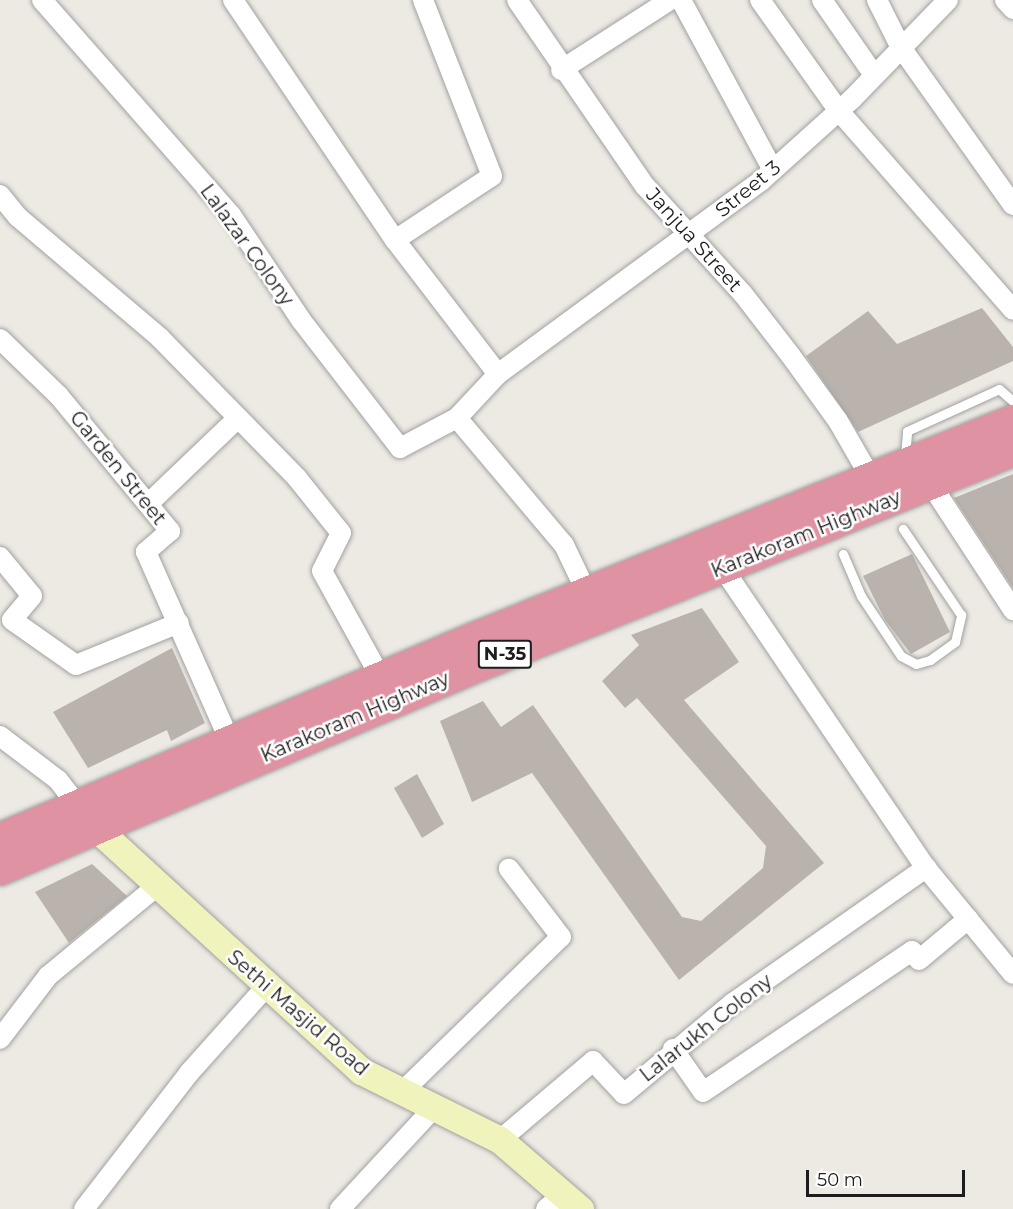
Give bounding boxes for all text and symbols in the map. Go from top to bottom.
street label: Street 3 [711,155,785,223]
street label: Lalazar Colony [195,180,299,310]
street label: Janjua Street [641,183,747,297]
street label: Garden Street [65,406,171,530]
street label: Karakoram Highway [708,485,904,583]
road number: N-35 [476,639,534,669]
street label: Karakoram Highway [257,666,453,768]
street label: Sethi Masjid Road [222,945,374,1081]
street label: Lalarukh Colony [635,969,777,1087]
scale bar [809,1158,968,1196]
text: 50 m [817,1169,863,1191]

